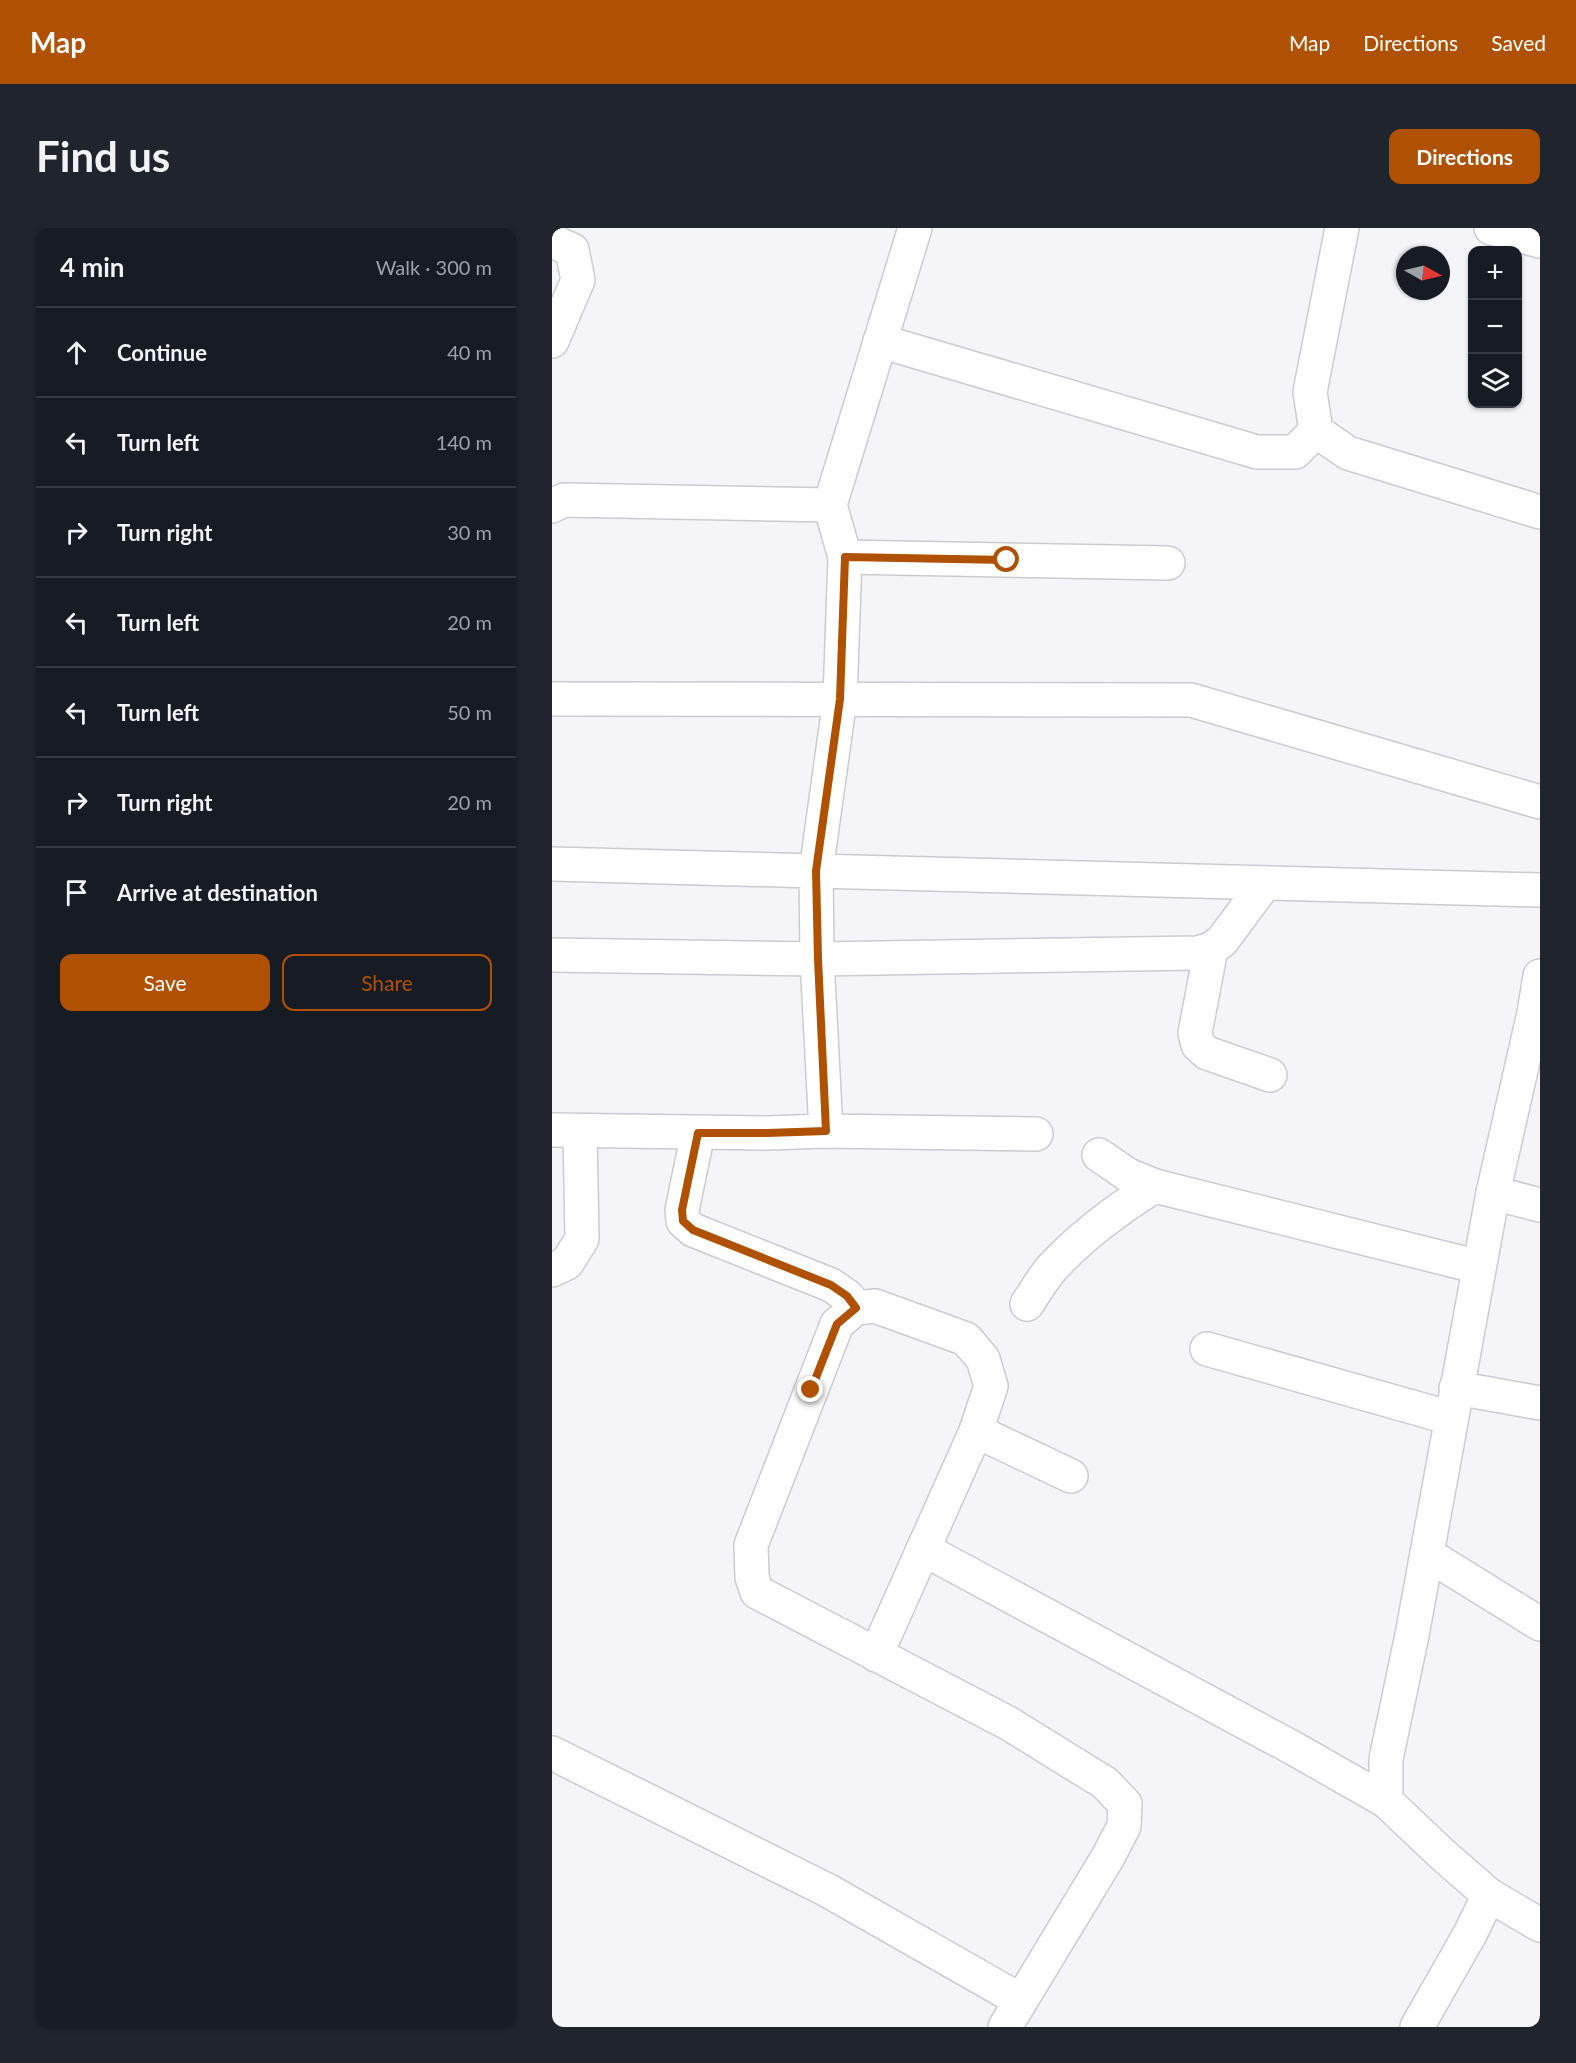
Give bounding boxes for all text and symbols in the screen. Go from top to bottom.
text: Map [30,25,86,59]
text: Map [1289,30,1330,55]
text: Directions [1363,30,1458,55]
text: Saved [1491,30,1546,55]
button: Directions [1389,129,1540,184]
text: Find us [36,131,170,181]
north arrow [1396,246,1450,300]
map controls [1468,246,1522,408]
button: + [1468,246,1522,300]
text: 4 min [60,251,124,283]
text: Walk · 300 m [376,255,492,279]
button: − [1468,300,1522,354]
icon: ahead [60,336,93,369]
text: Continue [117,339,207,366]
text: 40 m [447,340,492,364]
button: layers [1468,354,1522,408]
icon: left [60,426,93,459]
text: Turn left [117,429,199,456]
text: 140 m [436,430,492,454]
icon: right [60,516,93,549]
text: Turn right [117,519,212,546]
text: 30 m [447,520,492,544]
route start [993,546,1019,572]
icon: left [60,606,93,639]
text: Turn left [117,609,199,636]
text: 20 m [447,610,492,634]
icon: left [60,696,93,729]
text: Turn left [117,699,199,726]
text: 50 m [447,700,492,724]
icon: right [60,786,93,819]
text: Turn right [117,789,212,816]
text: 20 m [447,790,492,814]
icon: arrive [60,876,93,909]
text: Arrive at destination [117,879,318,906]
button: Save [60,954,270,1011]
button: Share [282,954,492,1011]
route end [797,1376,823,1402]

